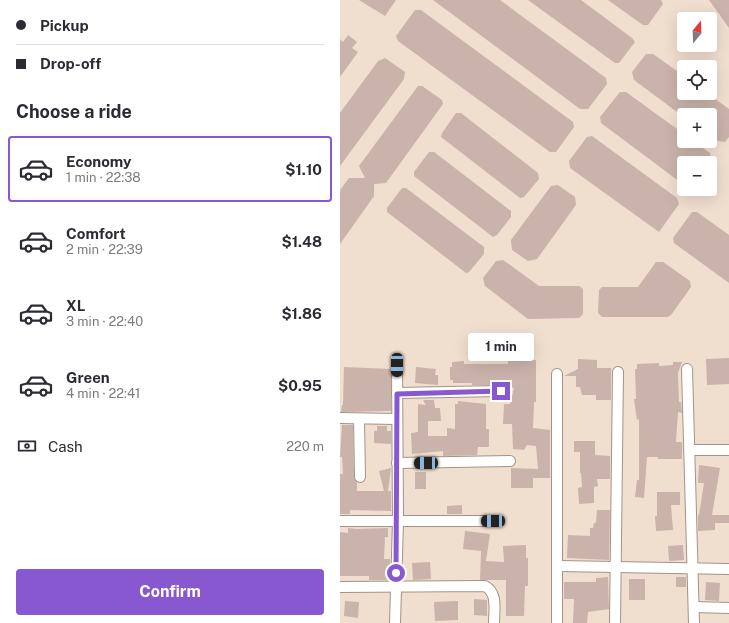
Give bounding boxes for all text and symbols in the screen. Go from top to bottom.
north arrow [677,12,717,52]
map controls [677,12,717,196]
text: Pickup [40,17,89,34]
text: Drop-off [40,55,101,72]
button: locate [677,60,717,100]
text: Choose a ride [16,101,132,122]
button: + [677,108,717,148]
icon: car [18,151,54,187]
text: Economy [66,153,131,170]
button: − [677,156,717,196]
text: $1.10 [285,161,322,178]
text: 1 min · 22:38 [66,170,141,185]
icon: car [18,223,54,259]
text: Comfort [66,225,126,242]
text: $1.48 [281,233,322,250]
text: 2 min · 22:39 [66,242,143,257]
icon: car [18,295,54,331]
text: XL [66,297,85,314]
text: $1.86 [281,305,322,322]
text: 3 min · 22:40 [66,314,143,329]
callout: 1 min [468,333,534,361]
text: 1 min [485,339,517,354]
car [391,353,403,377]
icon: car [18,367,54,403]
text: Green [66,369,110,386]
text: $0.95 [278,377,322,394]
route end [492,382,510,400]
text: 4 min · 22:41 [66,386,140,401]
icon: cash [16,435,38,457]
text: Cash [48,438,83,455]
text: 220 m [286,439,324,454]
car [414,457,438,469]
car [481,515,505,527]
route start [387,564,405,582]
button: Confirm [16,569,324,615]

